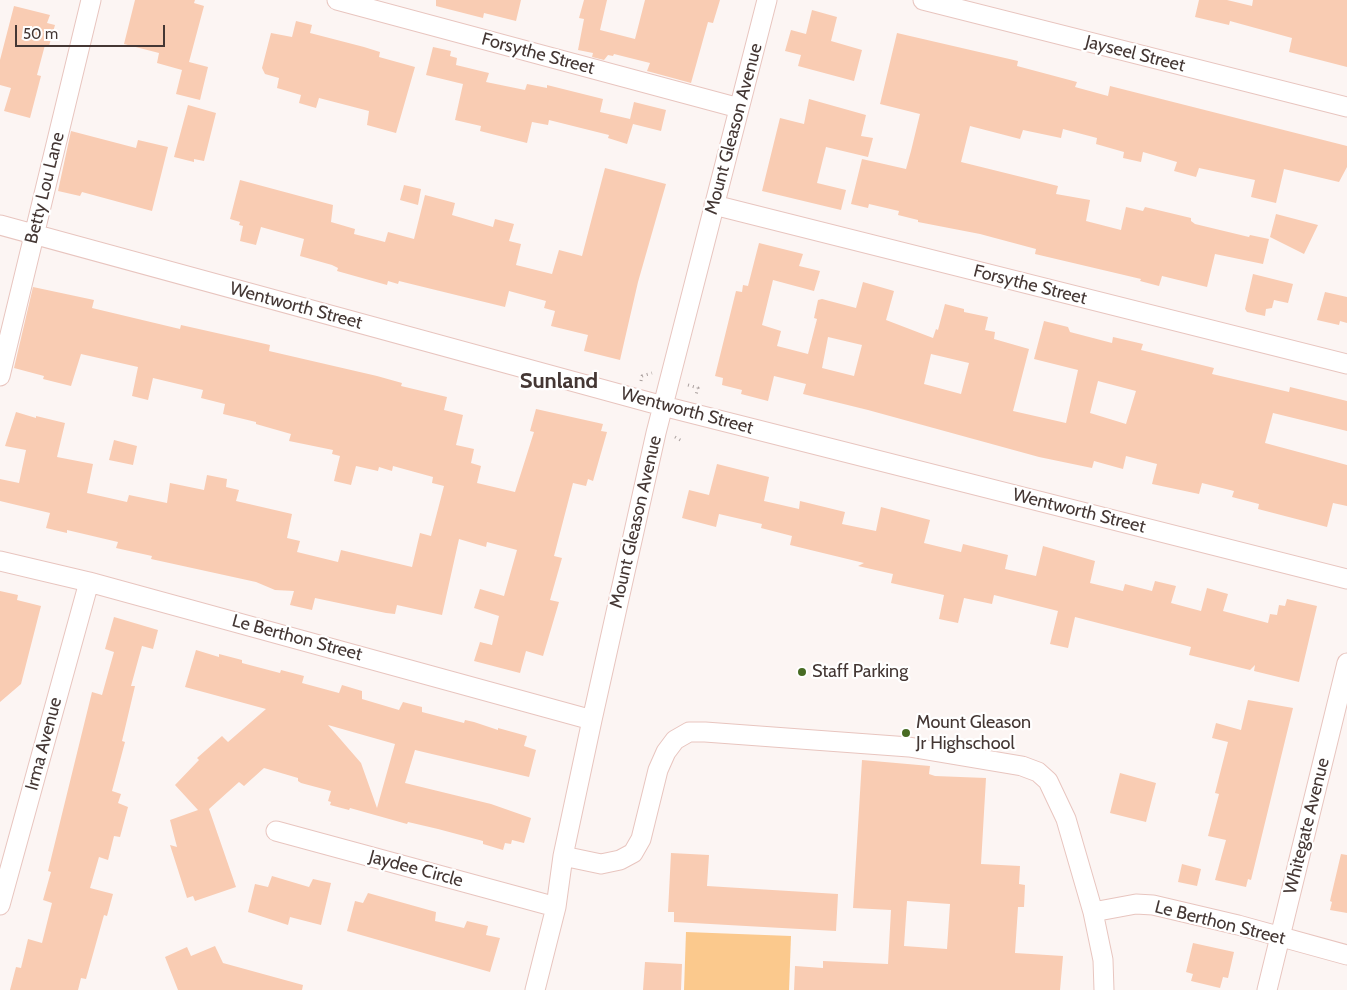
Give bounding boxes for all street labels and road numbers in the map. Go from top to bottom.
street label: Forsythe Street [479,29,597,79]
street label: Jayseel Street [1083,31,1187,77]
street label: Mount Gleason Avenue [701,41,767,217]
street label: Betty Lou Lane [21,130,69,246]
street label: Forsythe Street [971,260,1089,310]
street label: Wentworth Street [227,278,365,334]
street label: Wentworth Street [618,383,756,439]
street label: Mount Gleason Avenue [606,434,666,610]
street label: Wentworth Street [1010,484,1148,538]
street label: Le Berthon Street [230,610,364,666]
street label: Irma Avenue [21,695,67,793]
street label: Whitegate Avenue [1280,756,1334,896]
street label: Jaydee Circle [367,846,465,892]
street label: Le Berthon Street [1152,896,1288,950]

